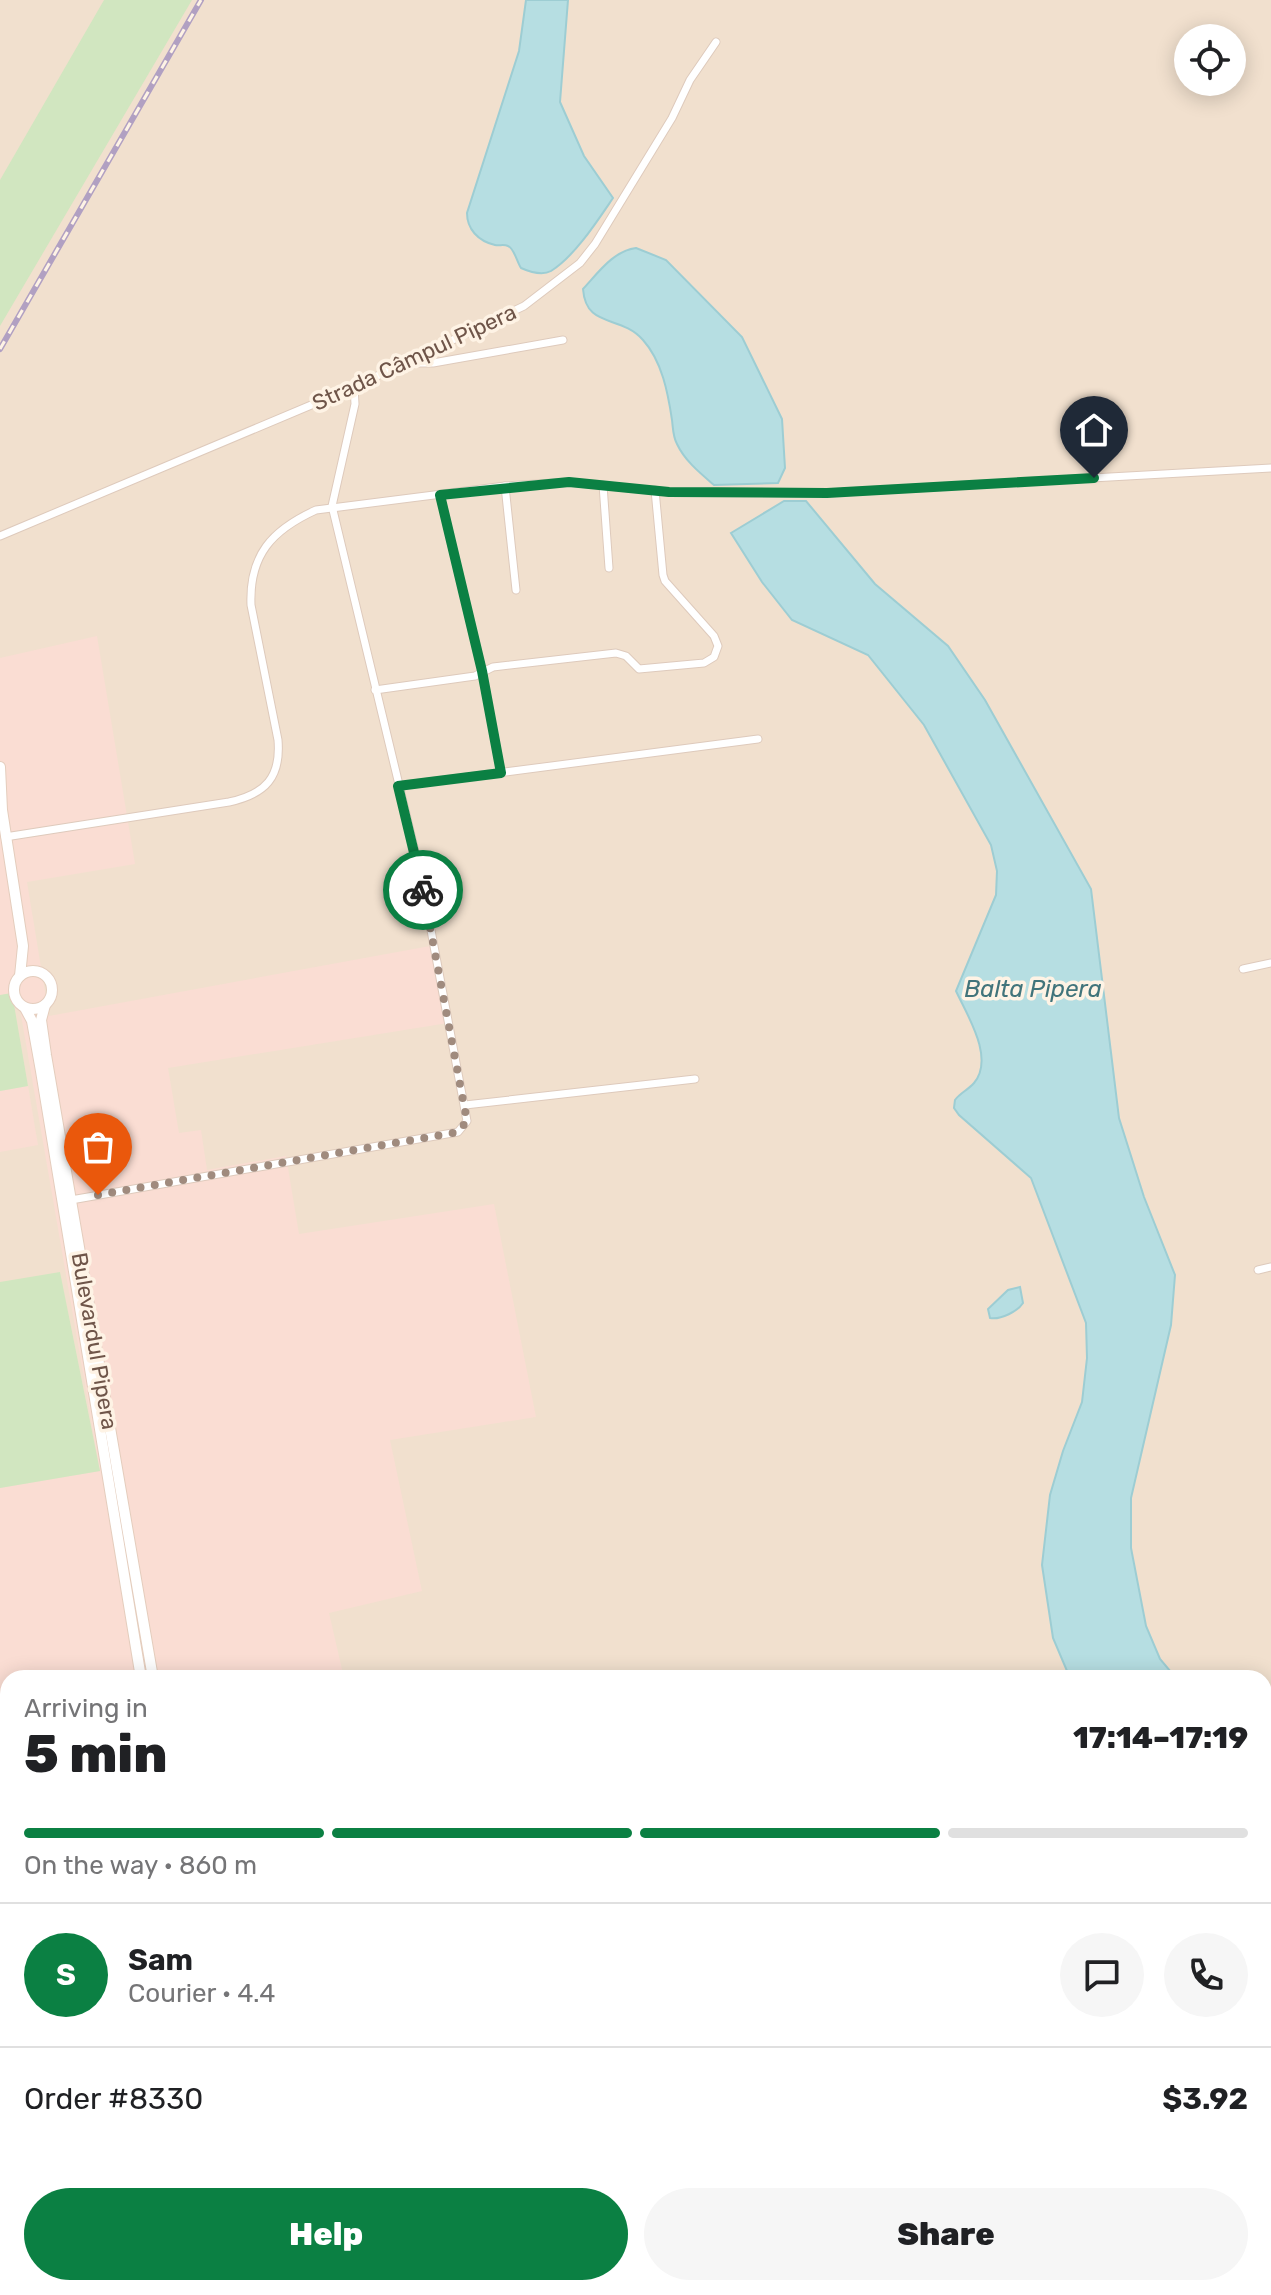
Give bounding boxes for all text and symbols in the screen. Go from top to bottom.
map controls [1174,24,1246,96]
button: locate [1174,24,1246,96]
street label: Strada Câmpul Pipera [308,298,520,417]
pin [1060,396,1128,478]
icon: home [1072,408,1116,452]
courier [383,850,463,930]
icon: bike [401,868,445,912]
water label: Balta Pipera [964,975,1102,1003]
pin [64,1113,132,1195]
icon: bag [76,1125,120,1169]
street label: Bulevardul Pipera [66,1250,123,1432]
text: Arriving in [24,1693,148,1724]
text: 17:14–17:19 [1073,1720,1248,1756]
text: 5 min [24,1723,167,1785]
text: On the way · 860 m [24,1850,257,1881]
button: chat [1060,1933,1144,2017]
button: phone [1164,1933,1248,2017]
text: Sam [128,1942,193,1978]
text: S [56,1957,76,1993]
text: Courier · 4.4 [128,1978,275,2009]
text: Order #8330 [24,2081,203,2117]
text: $3.92 [1162,2081,1248,2117]
button: Help [24,2188,628,2280]
button: Share [644,2188,1248,2280]

